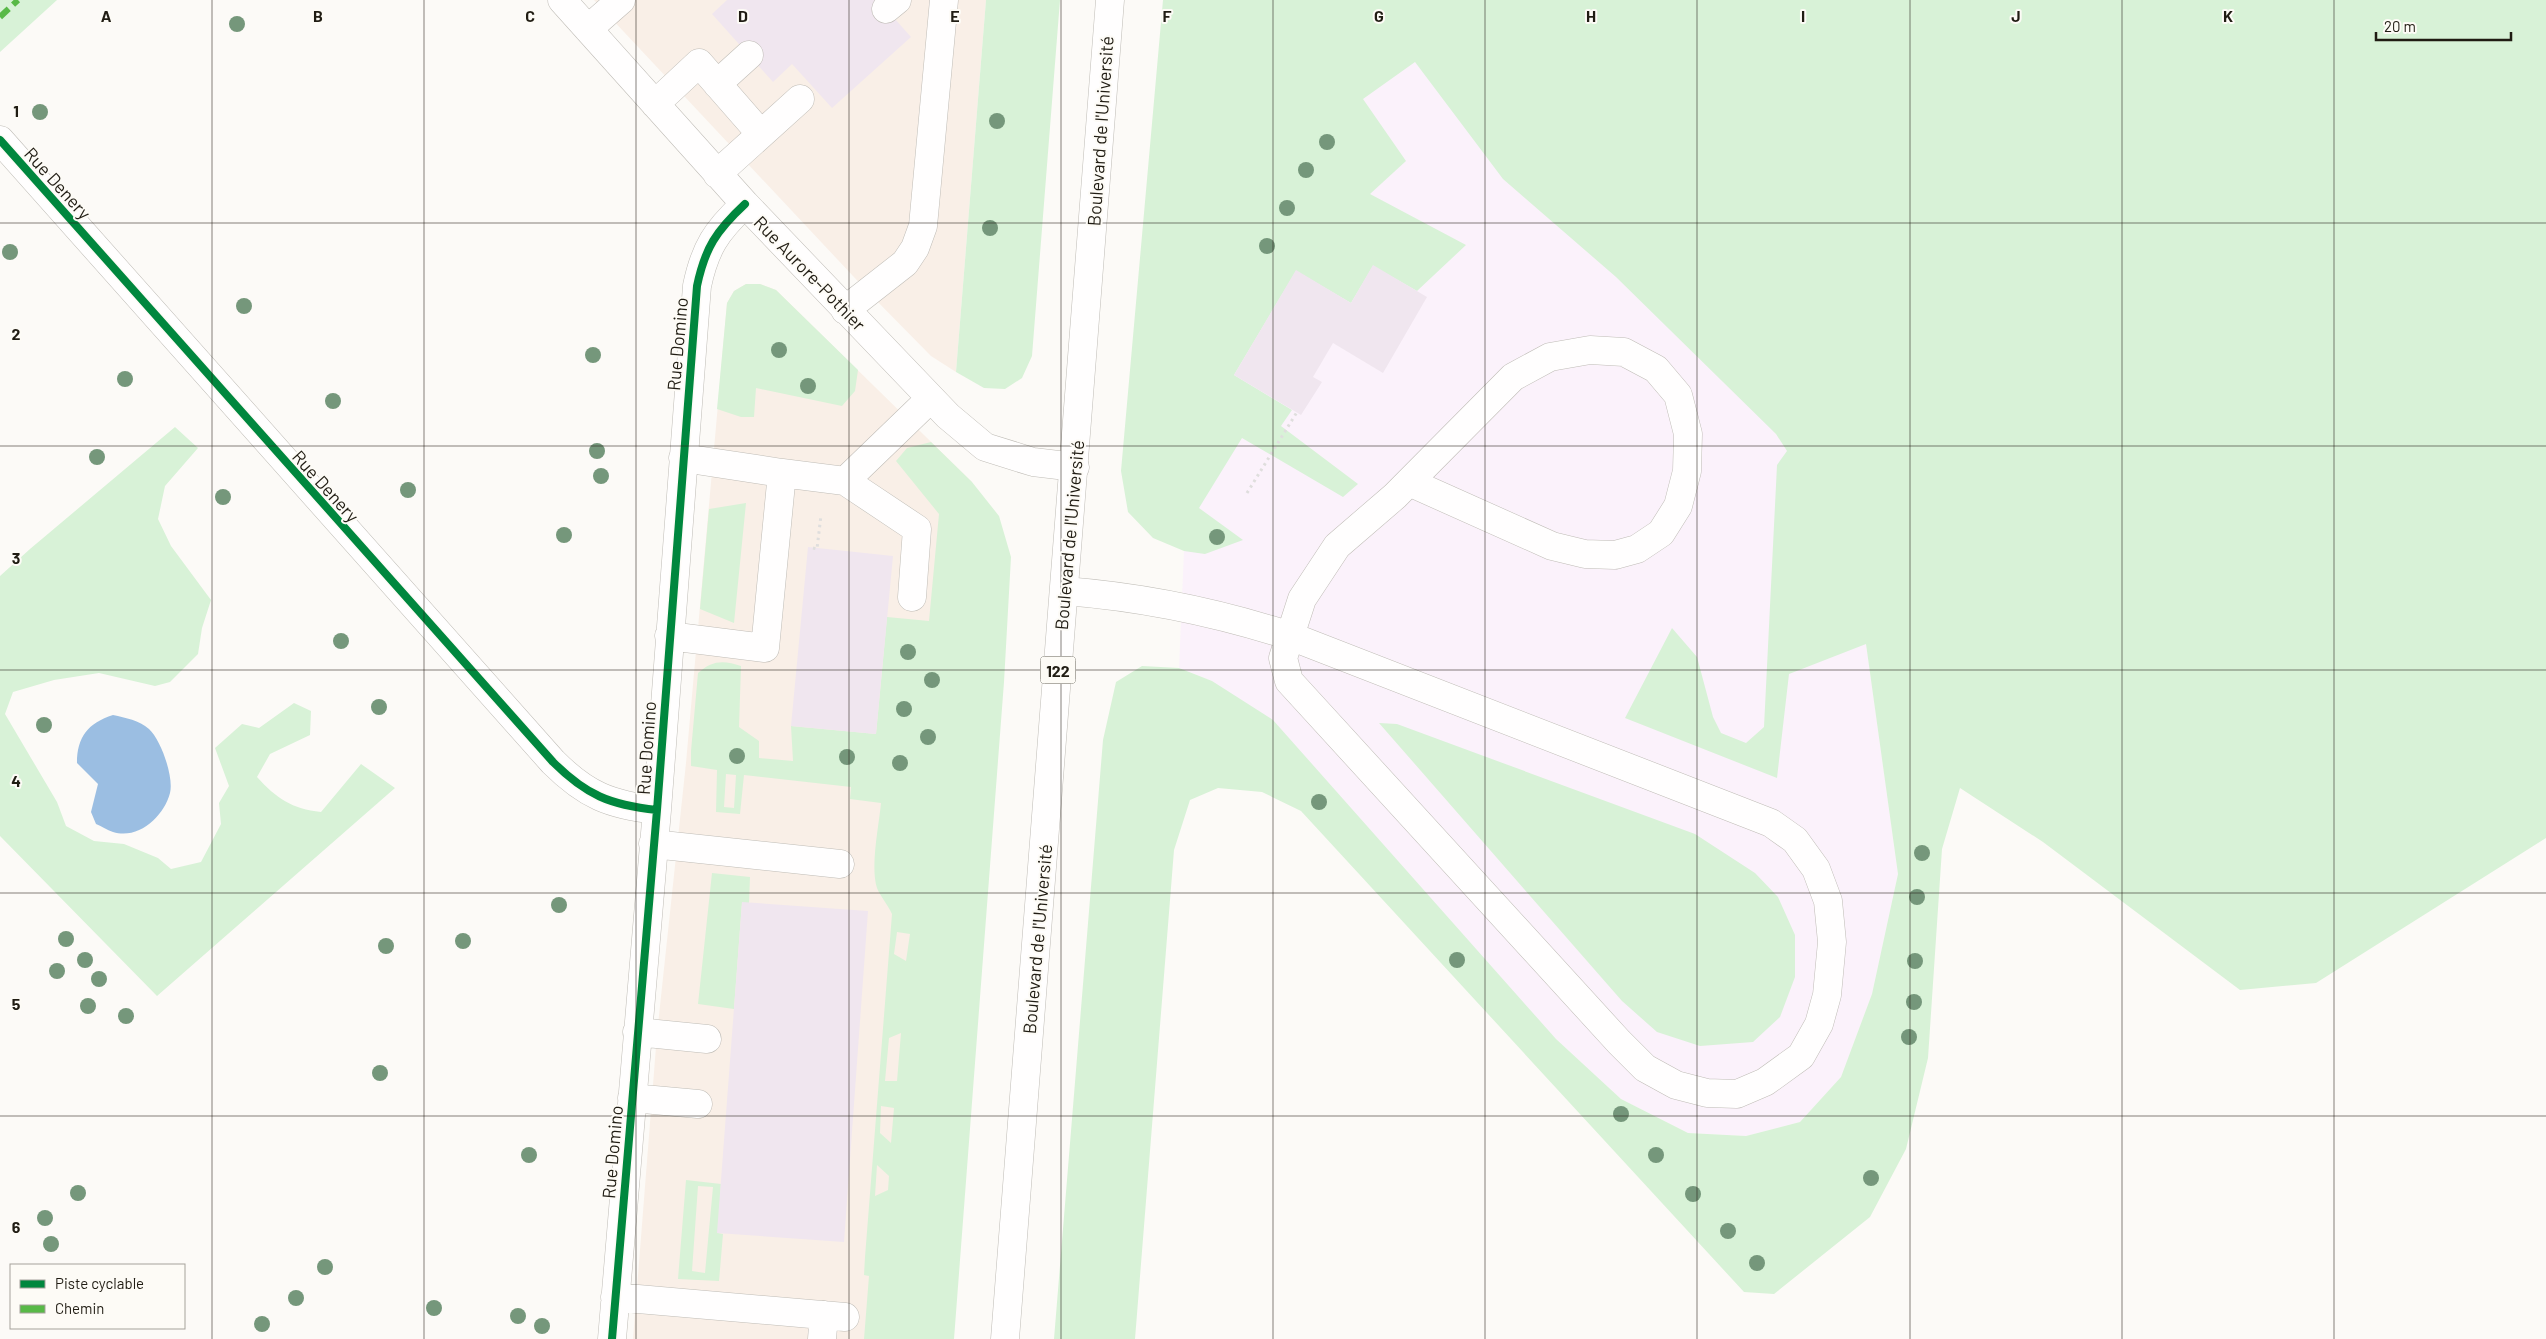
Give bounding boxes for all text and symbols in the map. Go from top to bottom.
text: A [101,6,112,25]
text: B [313,6,323,25]
text: C [525,6,535,25]
text: D [738,6,748,25]
text: E [950,6,960,25]
text: F [1163,6,1172,25]
text: G [1374,6,1384,25]
text: H [1586,6,1596,25]
text: I [1801,6,1805,25]
text: J [2011,6,2021,25]
text: K [2223,6,2233,25]
scale bar [2376,10,2511,42]
text: 20 m [2384,17,2416,35]
street label: Boulevard de l'Université [1082,35,1118,227]
text: 1 [13,101,19,120]
street label: Rue Denery [20,143,96,223]
street label: Rue Aurore-Pothier [750,211,871,335]
street label: Rue Domino [662,296,692,392]
text: 2 [12,324,21,343]
street label: Boulevard de l'Université [1050,439,1088,631]
street label: Rue Denery [288,446,364,526]
text: 3 [12,548,20,567]
road number: 122 [1040,656,1076,684]
street label: Rue Domino [632,701,660,795]
text: 4 [11,771,21,790]
street label: Boulevard de l'Université [1018,843,1056,1035]
text: 5 [12,994,21,1013]
street label: Rue Domino [597,1104,627,1200]
text: 6 [12,1217,21,1236]
legend [10,1264,185,1329]
text: Piste cyclable [55,1274,144,1292]
text: Chemin [55,1299,104,1317]

